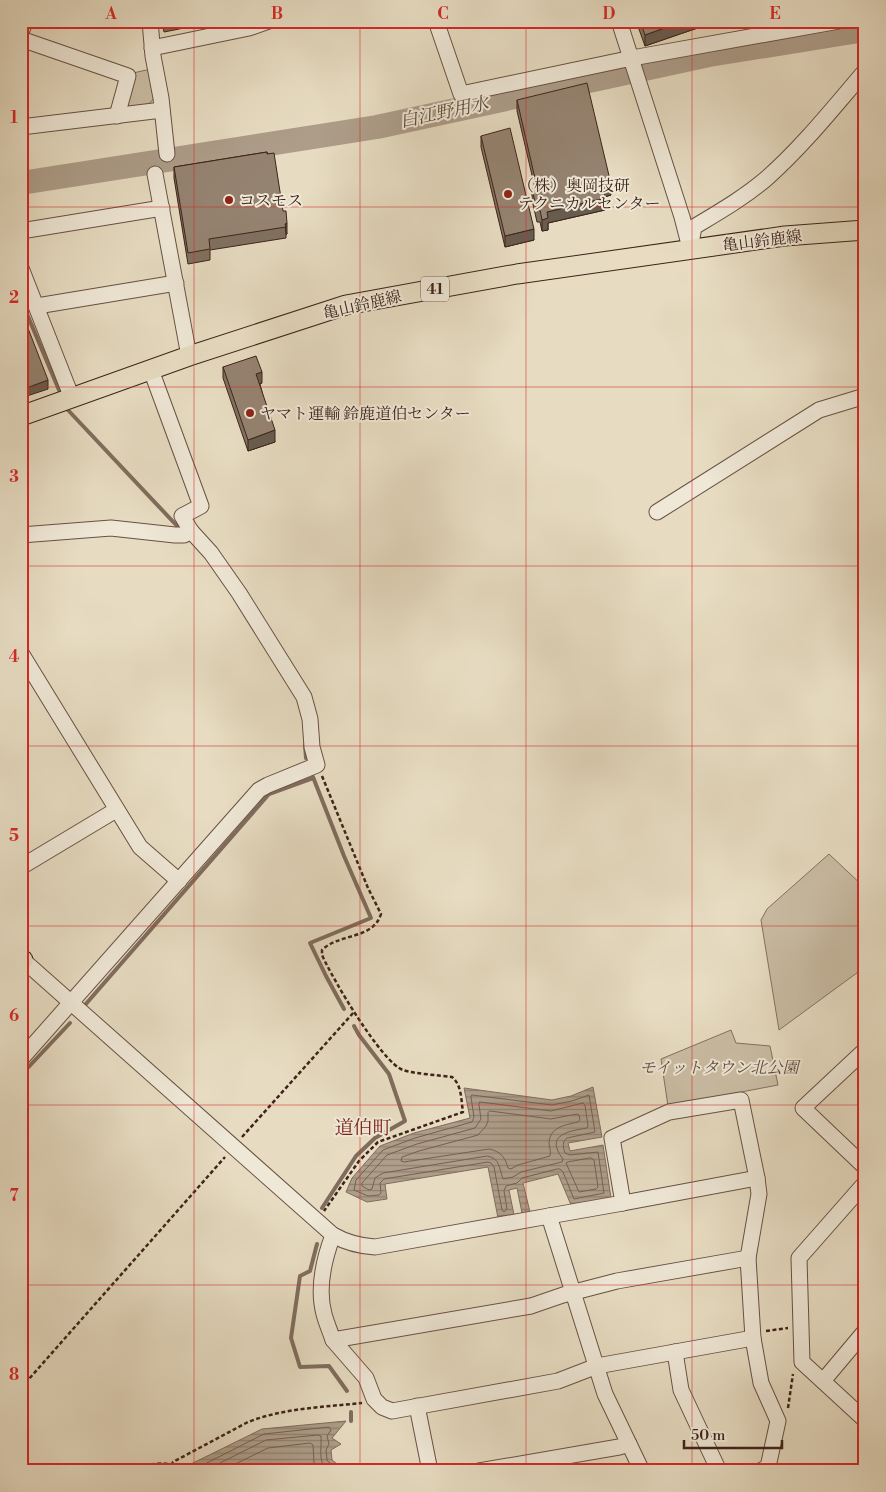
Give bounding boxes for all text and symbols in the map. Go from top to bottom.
text: A [104,4,117,24]
text: B [271,4,283,24]
text: C [437,4,449,24]
text: D [603,4,616,24]
text: E [769,4,781,24]
water label: 白江野用水 [398,91,492,133]
text: 1 [10,108,18,128]
place label: （株）奥岡技研 テクニカルセンター [518,176,660,214]
marker: （株）奥岡技研 テクニカルセンター [502,188,514,200]
place label: コスモス [239,191,303,211]
marker: コスモス [223,194,235,206]
street label: 亀山鈴鹿線 [721,226,803,256]
road number: 41 [421,276,449,302]
street label: 亀山鈴鹿線 [321,286,403,324]
text: 2 [9,288,19,308]
place label: ヤマト運輸 鈴鹿道伯センター [260,404,471,424]
marker: ヤマト運輸 鈴鹿道伯センター [244,407,256,419]
text: 3 [9,467,19,487]
text: 4 [9,647,20,667]
text: 5 [9,826,19,846]
text: 6 [9,1006,19,1026]
park label: モイットタウン北公園 [639,1058,802,1078]
district label: 道伯町 [334,1116,392,1140]
text: 7 [9,1186,19,1206]
text: 8 [9,1365,19,1385]
scale bar [684,1417,781,1449]
text: 50 m [691,1426,725,1445]

